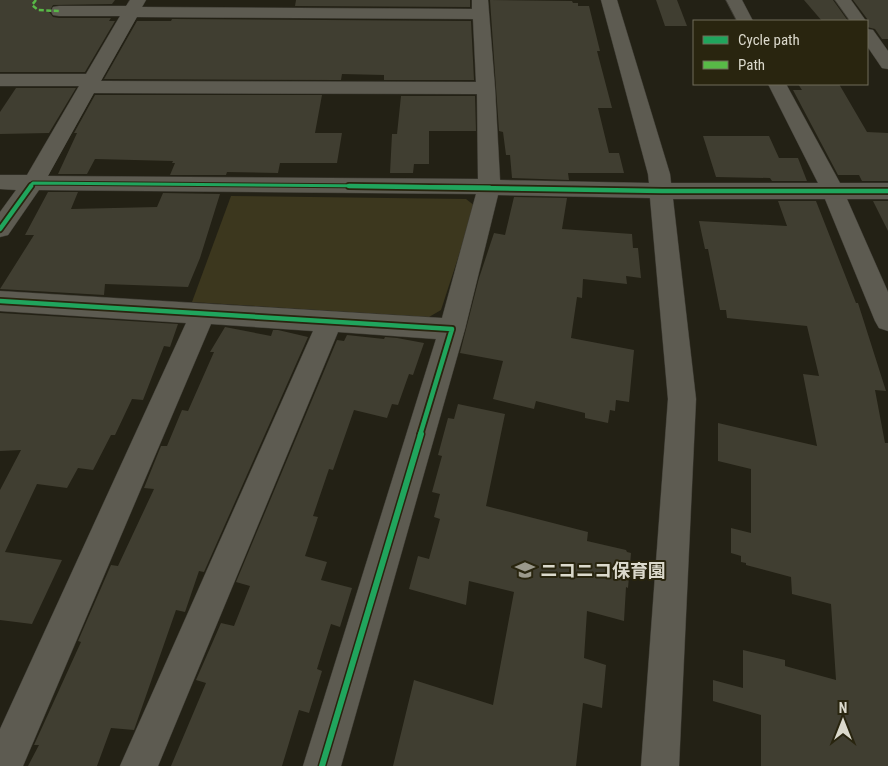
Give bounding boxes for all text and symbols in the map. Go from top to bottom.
legend [693,20,868,85]
text: Cycle path [738,31,800,49]
text: Path [738,56,765,74]
school or university icon: ニコニコ保育園 [514,559,536,581]
place label: ニコニコ保育園 [540,560,666,581]
north arrow [818,696,868,746]
text: N [839,700,847,716]

